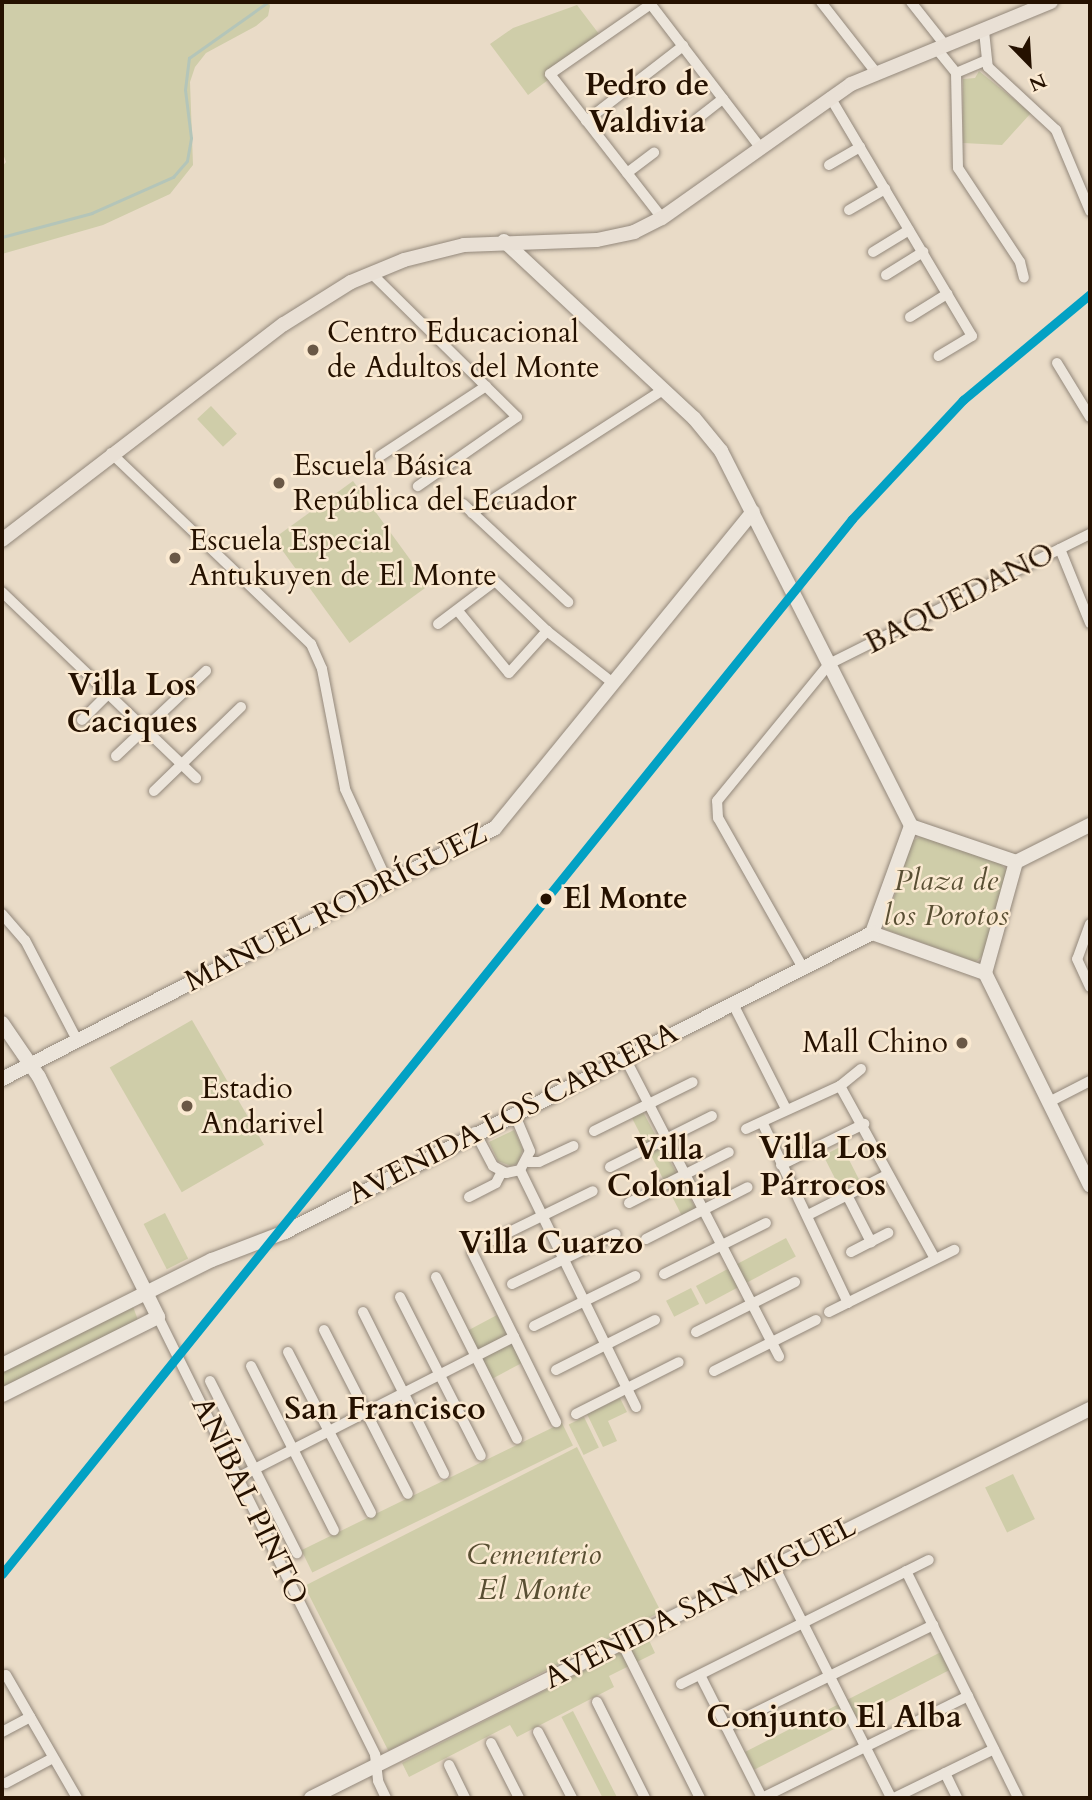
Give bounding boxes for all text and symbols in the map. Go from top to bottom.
north arrow [994,28,1064,98]
district label: Pedro de Valdivia [585,67,709,142]
text: N [1025,67,1050,97]
place label: Centro Educacional de Adultos del Monte [327,315,600,386]
marker: Centro Educacional de Adultos del Monte [305,342,321,358]
place label: Escuela Básica República del Ecuador [293,448,577,518]
marker: Escuela Básica República del Ecuador [271,475,287,491]
place label: Escuela Especial Antukuyen de El Monte [189,523,497,594]
street label: BAQUEDANO [859,536,1061,662]
marker: Escuela Especial Antukuyen de El Monte [167,550,183,566]
district label: Villa Los Caciques [66,667,198,742]
street label: MANUEL RODRÍGUEZ [179,816,493,1000]
park label: Plaza de los Porotos [883,863,1009,934]
place label: El Monte [563,881,688,917]
marker: El Monte [535,888,557,910]
street label: AVENIDA LOS CARRERA [342,1015,684,1213]
place label: Mall Chino [802,1025,948,1061]
marker: Mall Chino [954,1035,970,1051]
place label: Estadio Andarivel [201,1071,324,1142]
marker: Estadio Andarivel [179,1098,195,1114]
district label: Villa Los Párrocos [759,1130,887,1205]
district label: Villa Colonial [607,1131,731,1206]
district label: Villa Cuarzo [459,1224,643,1262]
district label: San Francisco [284,1390,486,1428]
street label: ANÍBAL PINTO [183,1391,315,1611]
street label: AVENIDA SAN MIGUEL [538,1509,862,1697]
park label: Cementerio El Monte [467,1537,601,1608]
district label: Conjunto El Alba [706,1698,962,1736]

